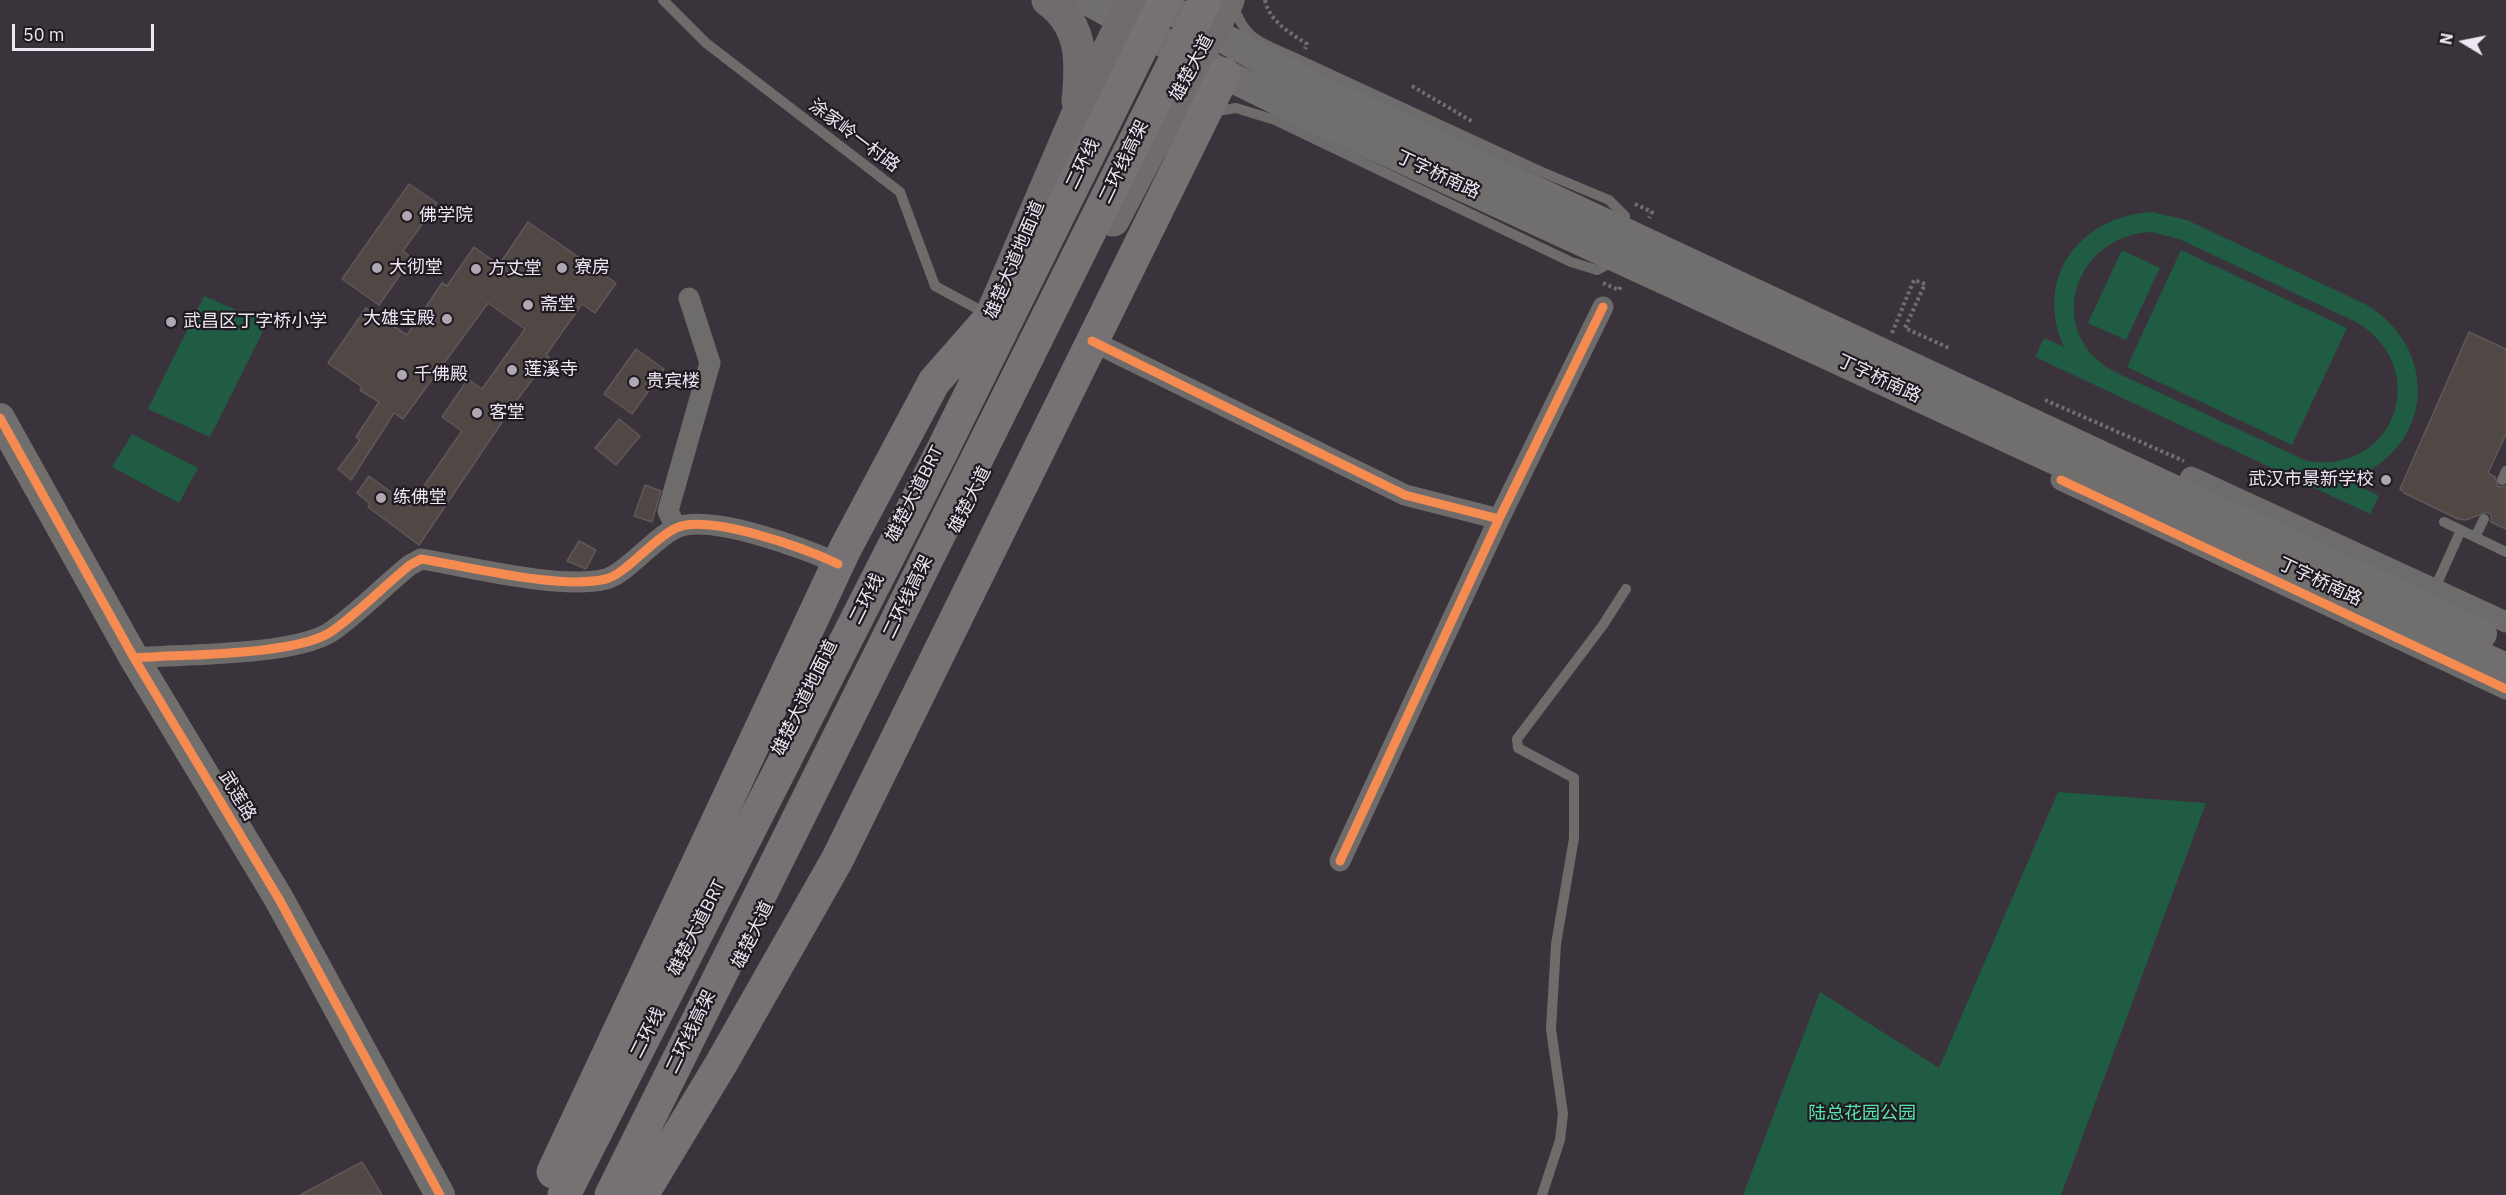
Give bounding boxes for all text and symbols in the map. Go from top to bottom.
scale bar [15,12,158,50]
north arrow [2434,12,2494,72]
text: 50 m [23,23,65,46]
street label: 雄楚大道 [1166,31,1218,105]
text: N [2435,31,2457,46]
street label: 涂家岭一村路 [804,95,904,177]
street label: 二环线高架 [1095,117,1153,207]
street label: 二环线 [1061,135,1105,193]
street label: 丁字桥南路 [1393,146,1483,204]
street label: 雄楚大道地面道 [980,198,1050,322]
place label: 佛学院 [419,205,473,227]
marker: 佛学院 [400,209,414,223]
place label: 大彻堂 [389,257,443,279]
place label: 寮房 [574,257,610,279]
place label: 方丈堂 [488,258,542,280]
marker: 大彻堂 [370,261,384,275]
marker: 寮房 [555,261,569,275]
marker: 方丈堂 [469,262,483,276]
place label: 斋堂 [540,294,576,316]
marker: 斋堂 [521,298,535,312]
place label: 大雄宝殿 [363,308,435,330]
place label: 武昌区丁字桥小学 [183,311,327,333]
marker: 大雄宝殿 [440,312,454,326]
marker: 武昌区丁字桥小学 [164,315,178,329]
street label: 丁字桥南路 [1834,350,1924,408]
place label: 莲溪寺 [524,359,578,381]
marker: 莲溪寺 [505,363,519,377]
place label: 千佛殿 [414,364,468,386]
marker: 千佛殿 [395,368,409,382]
place label: 贵宾楼 [646,371,700,393]
marker: 贵宾楼 [627,375,641,389]
place label: 客堂 [489,402,525,424]
marker: 客堂 [470,406,484,420]
street label: 雄楚大道BRT [882,442,948,546]
street label: 雄楚大道 [944,463,996,537]
place label: 武汉市景新学校 [2248,469,2374,491]
marker: 武汉市景新学校 [2379,473,2393,487]
place label: 练佛堂 [393,487,447,509]
marker: 练佛堂 [374,491,388,505]
street label: 二环线高架 [879,552,937,642]
street label: 丁字桥南路 [2275,553,2365,611]
street label: 二环线 [845,570,889,628]
street label: 雄楚大道地面道 [768,637,842,759]
street label: 武莲路 [214,767,260,825]
street label: 雄楚大道BRT [664,876,730,980]
street label: 雄楚大道 [728,898,778,972]
street label: 二环线高架 [662,987,720,1077]
street label: 二环线 [626,1004,670,1062]
park label: 陆总花园公园 [1808,1103,1916,1125]

